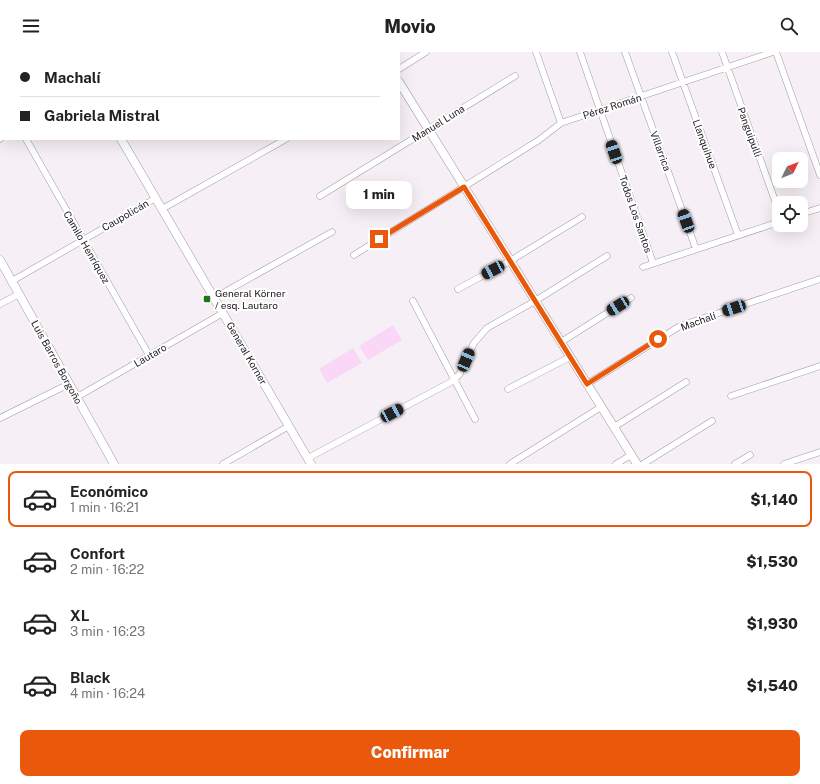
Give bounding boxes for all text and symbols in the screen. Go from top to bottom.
icon: menu [20,15,42,37]
icon: search [778,15,800,37]
text: Movio [384,16,436,37]
text: Machalí [44,69,101,86]
street label: Pérez Román [581,91,643,121]
street label: Manuel Luna [409,102,467,144]
street label: Panguipulli [735,105,765,159]
text: Gabriela Mistral [44,107,160,124]
street label: Llanquihue [691,118,720,171]
street label: Villarrica [648,129,674,173]
car [604,139,624,165]
north arrow [772,152,808,188]
map controls [772,152,808,232]
street label: Todos Los Santos [617,174,655,254]
callout: 1 min [346,181,412,209]
text: 1 min [363,187,395,202]
button: locate [772,196,808,232]
street label: Caupolicán [100,197,151,233]
car [676,208,696,234]
street label: Camilo Henríquez [61,209,113,286]
route end [370,230,388,248]
car [480,259,506,281]
place label: General Körner / esq. Lautaro [215,287,286,311]
marker: General Körner / esq. Lautaro [202,294,212,304]
car [605,295,631,317]
car [721,299,747,317]
street label: Machalí [679,309,718,333]
street label: Luis Barros Borgoño [29,318,85,406]
street label: General Korner [224,319,270,387]
route start [649,330,667,348]
street label: Lautaro [131,341,169,369]
car [456,347,476,373]
car [379,402,405,424]
icon: car [22,481,58,517]
text: Económico [70,483,148,500]
text: $1,140 [750,491,798,508]
text: 1 min · 16:21 [70,500,139,515]
icon: car [22,543,58,579]
text: Confort [70,545,125,562]
text: $1,530 [746,553,798,570]
text: 2 min · 16:22 [70,562,144,577]
icon: car [22,605,58,641]
text: XL [70,607,89,624]
text: $1,930 [746,615,798,632]
text: 3 min · 16:23 [70,624,145,639]
icon: car [22,667,58,703]
text: Black [70,669,110,686]
text: $1,540 [746,677,798,694]
text: 4 min · 16:24 [70,686,145,701]
button: Confirmar [20,730,800,776]

